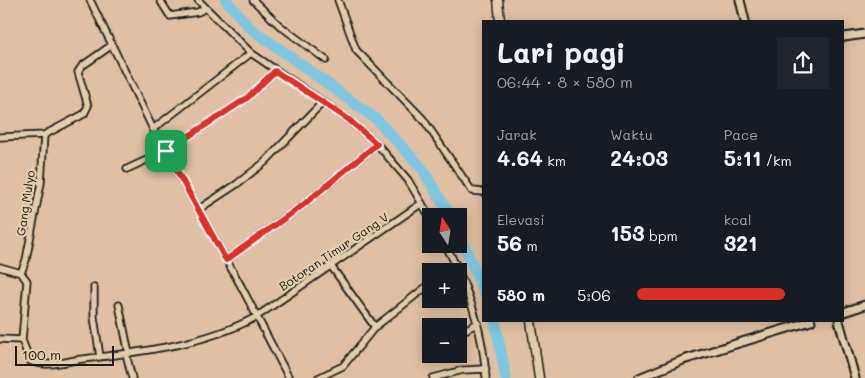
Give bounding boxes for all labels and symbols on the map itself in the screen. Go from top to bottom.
pin [145,130,187,172]
street label: Gang Mulyo [12,169,38,237]
street label: Botoran Timur Gang V [276,208,392,294]
north arrow [422,208,468,252]
scale bar [15,343,114,366]

